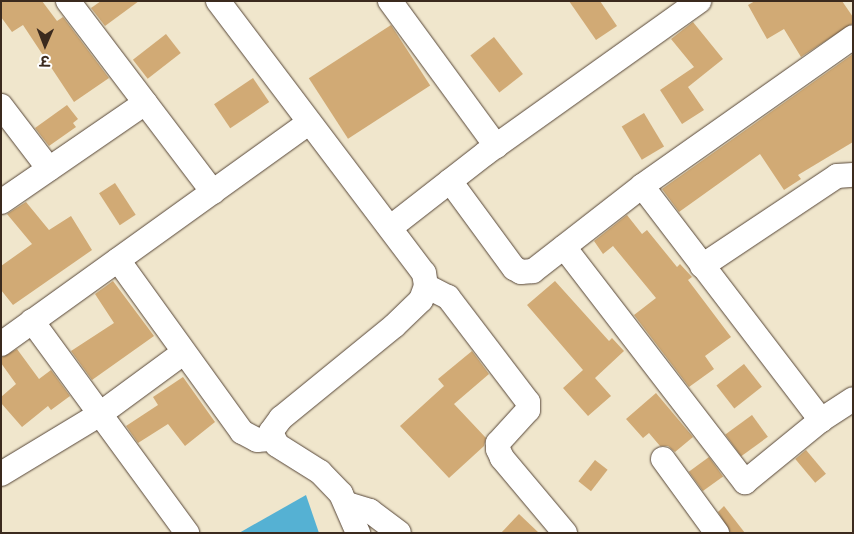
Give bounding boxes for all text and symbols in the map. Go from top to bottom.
north arrow [20,20,70,70]
text: उ [40,48,50,73]

